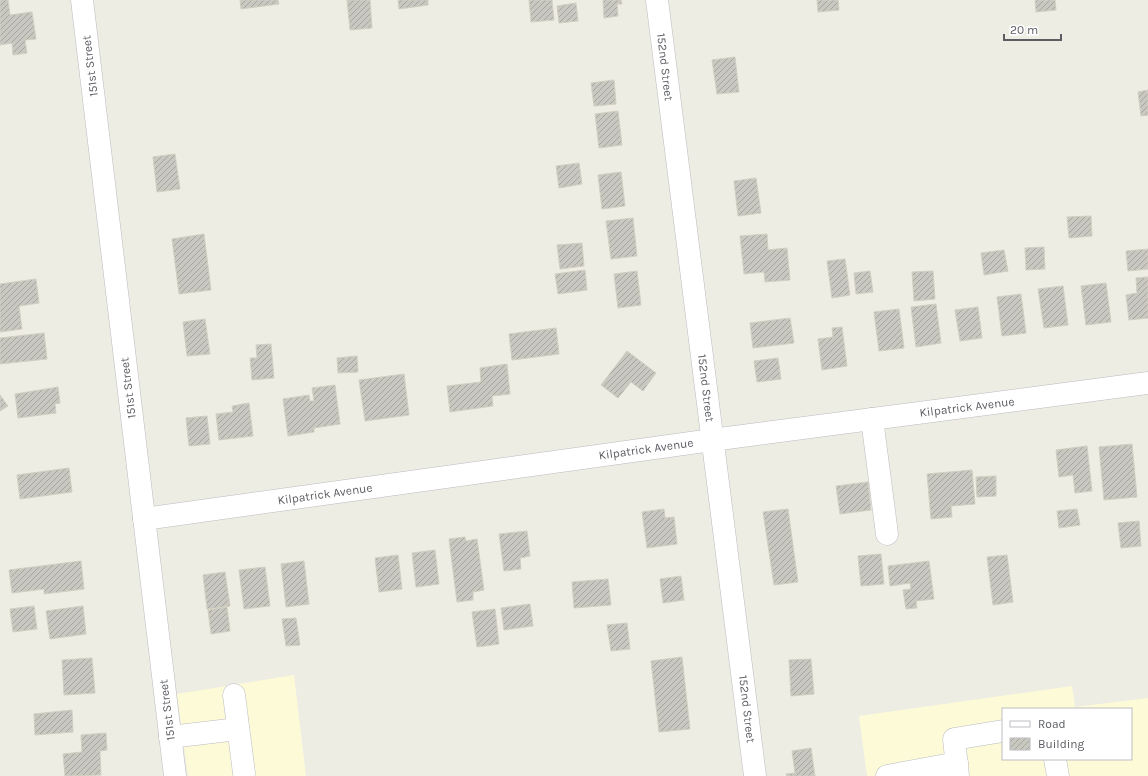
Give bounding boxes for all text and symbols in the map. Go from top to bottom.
scale bar [1004,16,1061,42]
text: 20 m [1010,23,1038,37]
street label: 152nd Street [654,32,676,102]
street label: 151st Street [79,34,101,97]
street label: 152nd Street [695,353,717,423]
street label: 151st Street [117,356,139,419]
street label: Kilpatrick Avenue [919,394,1015,420]
street label: Kilpatrick Avenue [598,435,694,463]
street label: Kilpatrick Avenue [277,480,373,508]
street label: 152nd Street [736,674,758,744]
street label: 151st Street [156,678,178,741]
legend [1002,708,1132,760]
text: Road [1038,717,1066,731]
text: Building [1038,737,1085,751]

